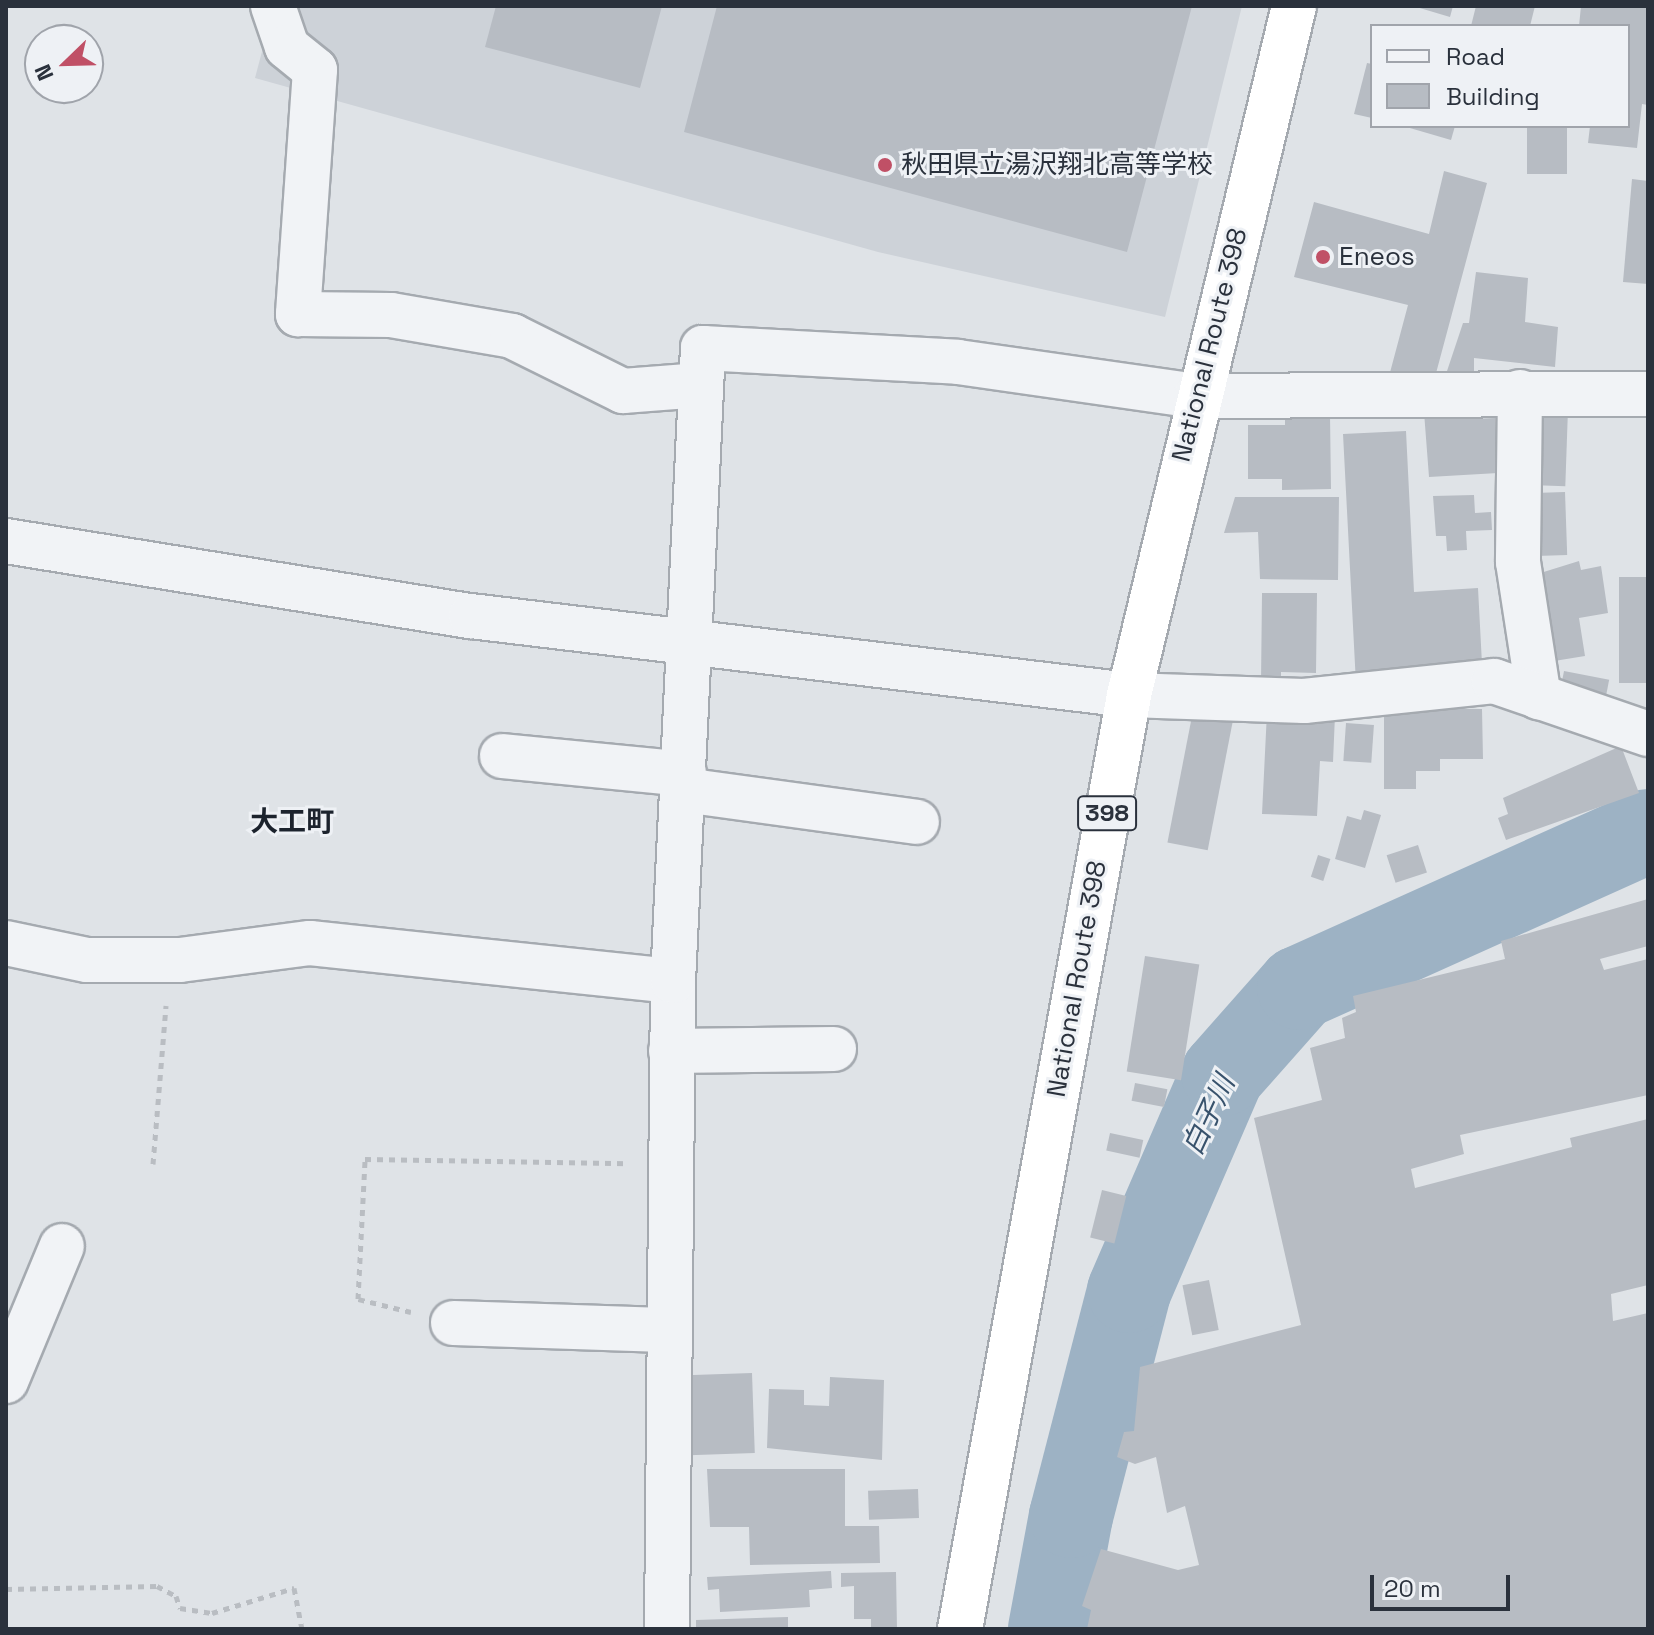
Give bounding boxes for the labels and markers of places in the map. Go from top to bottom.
place label: 秋田県立湯沢翔北高等学校 [901,149,1213,181]
marker: 秋田県立湯沢翔北高等学校 [876,156,894,174]
place label: Eneos [1339,241,1415,273]
marker: Eneos [1314,248,1332,266]

